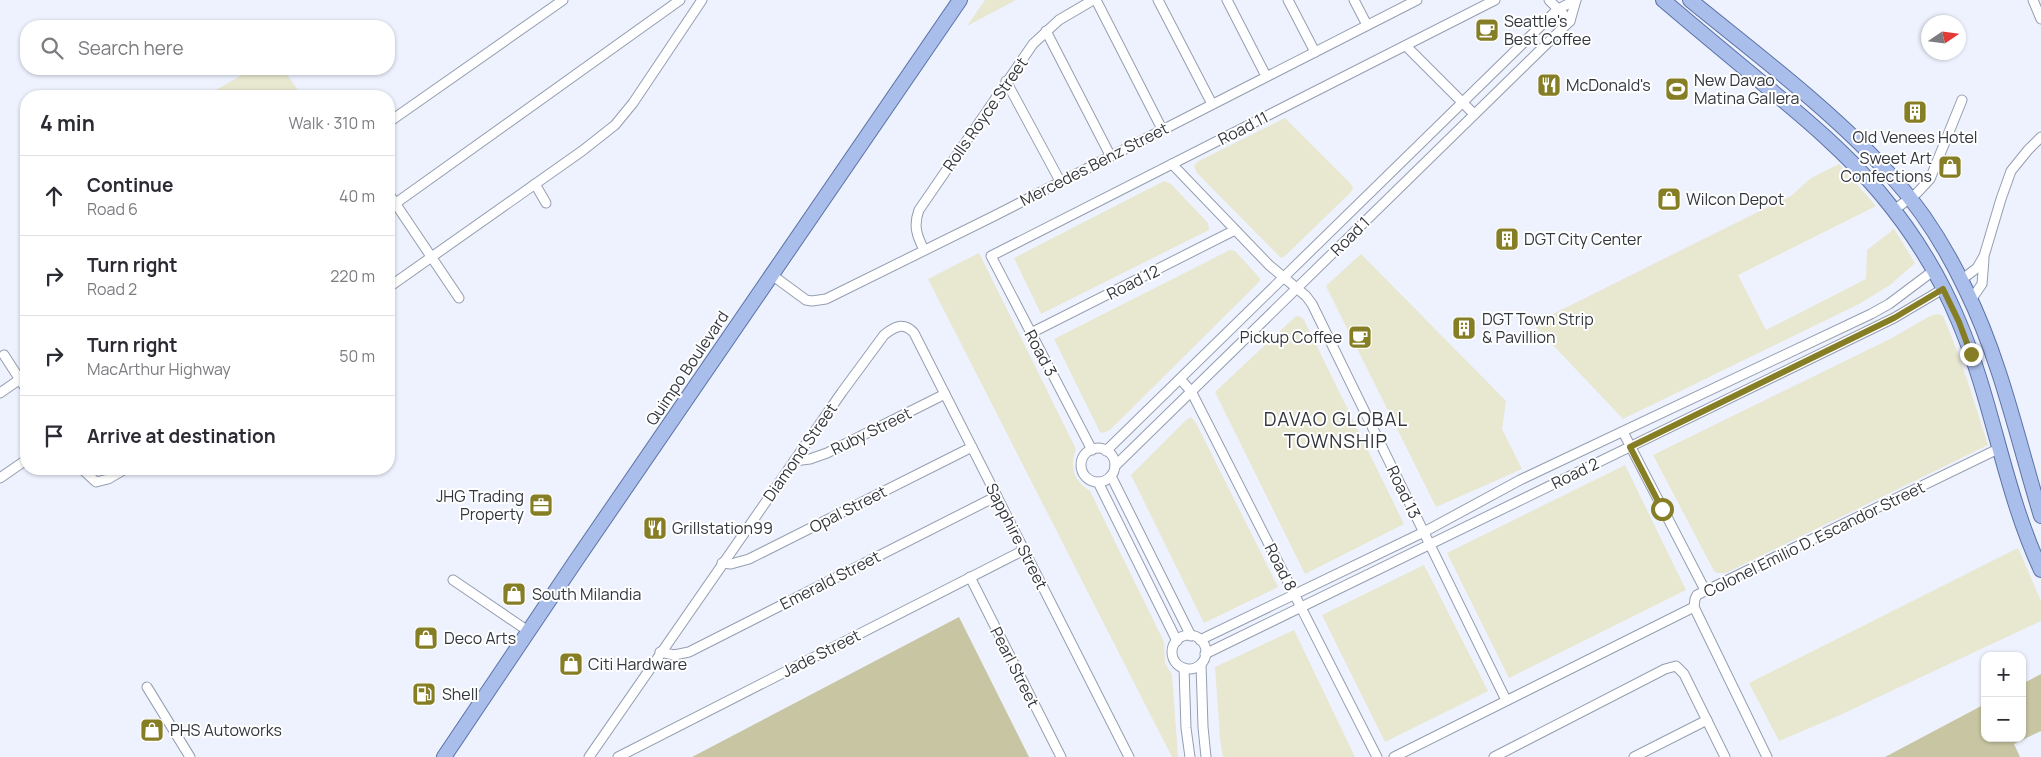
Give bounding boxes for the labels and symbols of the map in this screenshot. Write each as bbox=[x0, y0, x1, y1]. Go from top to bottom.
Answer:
place label: Seattle's Best Coffee bbox=[1504, 10, 1591, 50]
north arrow bbox=[1921, 15, 1966, 60]
cafe icon: Seattle's Best Coffee bbox=[1474, 17, 1500, 43]
street label: Rolls Royce Street bbox=[938, 53, 1032, 175]
place label: New Davao Matina Gallera bbox=[1694, 69, 1799, 109]
restaurant icon: McDonald's bbox=[1536, 72, 1562, 98]
place label: McDonald's bbox=[1566, 74, 1651, 96]
sports icon: New Davao Matina Gallera bbox=[1664, 76, 1690, 102]
building icon: Old Venees Hotel bbox=[1902, 99, 1928, 125]
street label: Road 11 bbox=[1214, 106, 1272, 150]
street label: Mercedes Benz Street bbox=[1016, 117, 1172, 211]
place label: Old Venees Hotel bbox=[1852, 126, 1978, 148]
place label: Sweet Art Confections bbox=[1841, 147, 1932, 187]
shop icon: Sweet Art Confections bbox=[1937, 154, 1963, 180]
shop icon: Wilcon Depot bbox=[1656, 186, 1682, 212]
place label: Wilcon Depot bbox=[1686, 188, 1784, 210]
street label: Road 1 bbox=[1325, 211, 1375, 261]
building icon: DGT City Center bbox=[1494, 226, 1520, 252]
place label: DGT City Center bbox=[1524, 228, 1642, 250]
street label: Road 12 bbox=[1103, 259, 1163, 305]
street label: Quimpo Boulevard bbox=[641, 306, 733, 430]
place label: DGT Town Strip & Pavillion bbox=[1482, 308, 1594, 348]
building icon: DGT Town Strip & Pavillion bbox=[1451, 315, 1477, 341]
cafe icon: Pickup Coffee bbox=[1347, 324, 1373, 350]
street label: Road 3 bbox=[1020, 326, 1062, 380]
place label: Pickup Coffee bbox=[1240, 326, 1342, 348]
route end bbox=[1960, 343, 1983, 366]
street label: Diamond Street bbox=[758, 398, 842, 506]
street label: Ruby Street bbox=[827, 402, 915, 460]
district label: DAVAO GLOBAL TOWNSHIP bbox=[1264, 406, 1408, 454]
street label: Road 2 bbox=[1548, 452, 1602, 494]
street label: Road 13 bbox=[1382, 462, 1426, 522]
street label: Colonel Emilio D. Escandor Street bbox=[1700, 476, 1928, 602]
street label: Sapphire Street bbox=[981, 479, 1053, 593]
street label: Opal Street bbox=[806, 480, 890, 538]
place label: JHG Trading Property bbox=[436, 485, 525, 525]
office icon: JHG Trading Property bbox=[528, 492, 554, 518]
route start bbox=[1651, 498, 1674, 521]
restaurant icon: Grillstation99 bbox=[642, 515, 668, 541]
place label: Grillstation99 bbox=[672, 517, 773, 539]
street label: Road 8 bbox=[1260, 540, 1302, 594]
street label: Emerald Street bbox=[776, 545, 884, 615]
shop icon: South Milandia bbox=[501, 581, 527, 607]
place label: South Milandia bbox=[532, 583, 641, 605]
street label: Pearl Street bbox=[985, 623, 1045, 711]
street label: Jade Street bbox=[778, 624, 864, 682]
shop icon: Deco Arts bbox=[413, 625, 439, 651]
place label: Deco Arts bbox=[444, 627, 516, 649]
shop icon: Citi Hardware bbox=[558, 651, 584, 677]
place label: Citi Hardware bbox=[588, 653, 687, 675]
fuel station icon: Shell bbox=[411, 681, 437, 707]
place label: Shell bbox=[442, 683, 478, 705]
shop icon: PHS Autoworks bbox=[139, 717, 165, 743]
place label: PHS Autoworks bbox=[170, 719, 282, 741]

